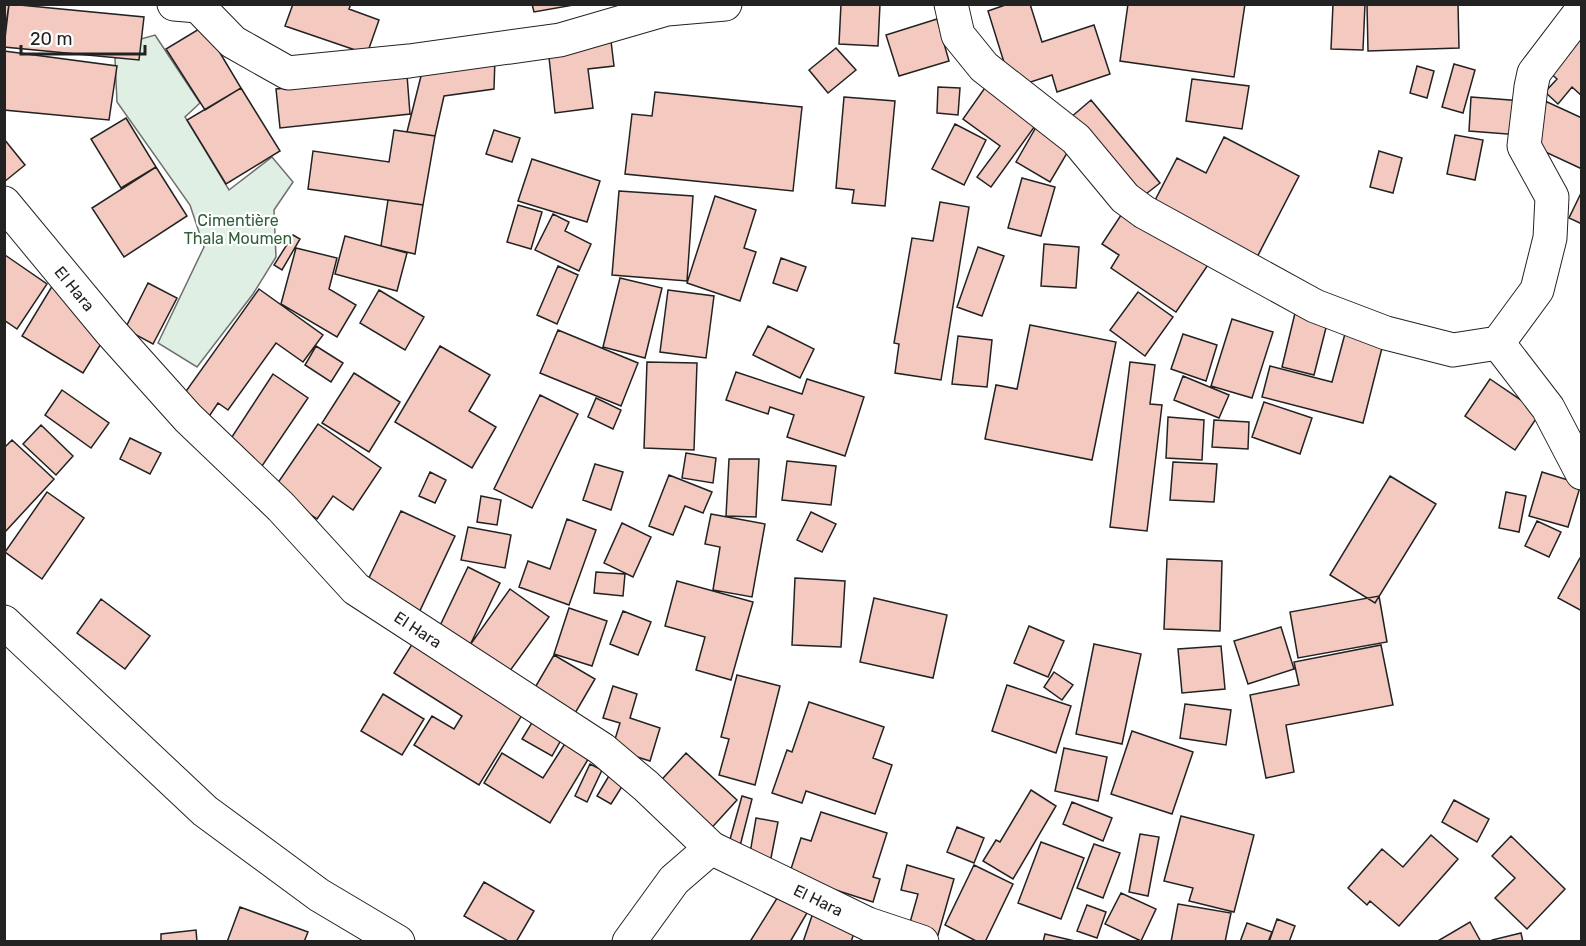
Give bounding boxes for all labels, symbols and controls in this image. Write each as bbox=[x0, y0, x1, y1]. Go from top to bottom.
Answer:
scale bar bbox=[21, 18, 146, 56]
text: 20 m bbox=[30, 28, 72, 50]
park label: Cimentière Thala Moumen bbox=[184, 211, 292, 248]
street label: El Hara bbox=[51, 262, 99, 315]
street label: El Hara bbox=[391, 607, 445, 652]
street label: El Hara bbox=[791, 880, 846, 920]

